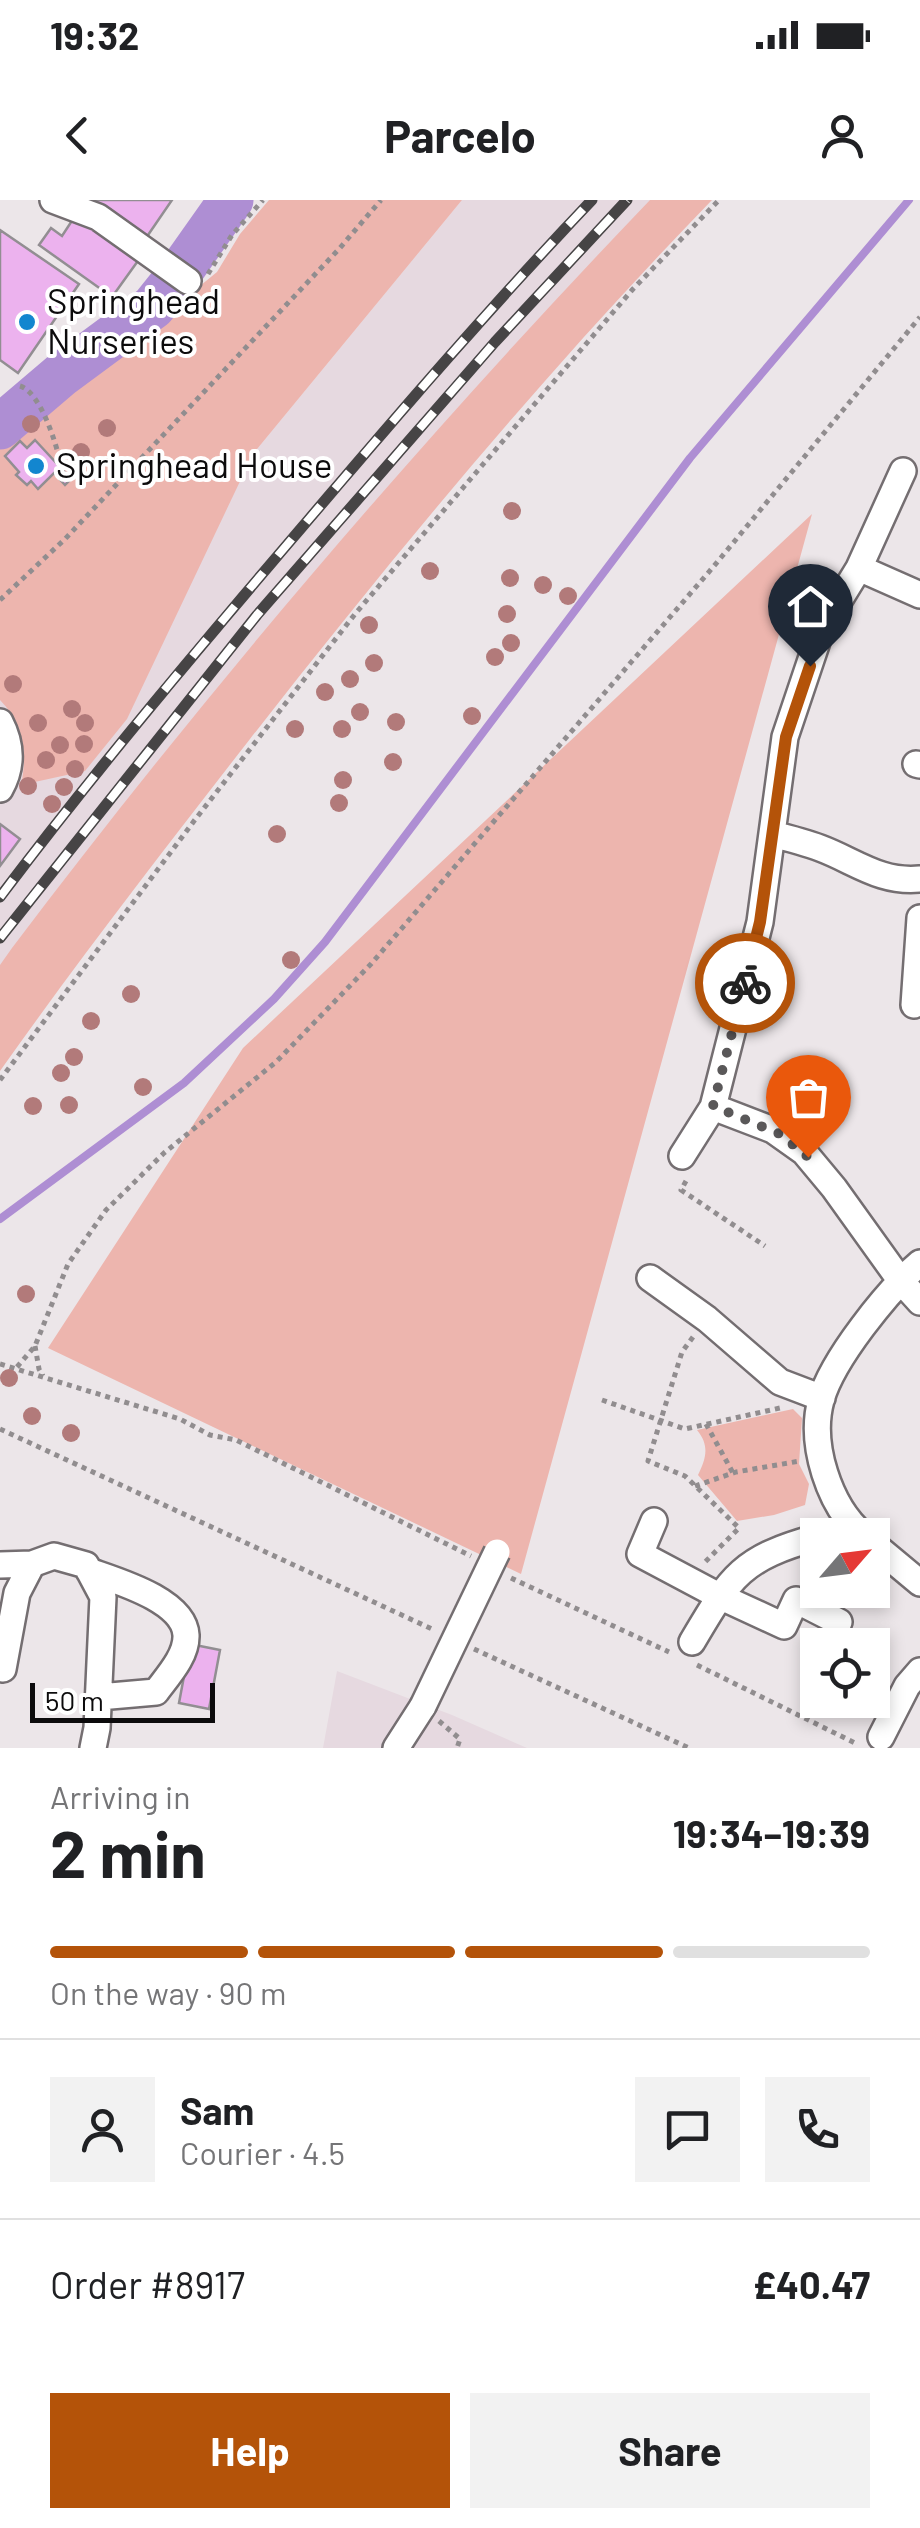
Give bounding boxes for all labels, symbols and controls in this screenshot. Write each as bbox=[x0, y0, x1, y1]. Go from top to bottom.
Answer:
text: 19:32 bbox=[50, 12, 139, 58]
icon: back bbox=[50, 108, 105, 163]
text: Parcelo bbox=[384, 108, 536, 162]
icon: person bbox=[815, 108, 870, 163]
place label: Springhead Nurseries bbox=[47, 279, 220, 361]
marker: Springhead Nurseries bbox=[16, 311, 38, 333]
place label: Springhead House bbox=[56, 443, 332, 485]
marker: Springhead House bbox=[25, 455, 47, 477]
pin bbox=[768, 564, 853, 667]
icon: home bbox=[783, 579, 838, 634]
courier bbox=[695, 933, 795, 1033]
icon: bike bbox=[718, 956, 773, 1011]
pin bbox=[766, 1055, 851, 1158]
icon: bag bbox=[781, 1070, 836, 1125]
north arrow bbox=[800, 1518, 890, 1608]
map controls bbox=[800, 1518, 890, 1718]
button: locate bbox=[800, 1628, 890, 1718]
scale bar bbox=[30, 1678, 215, 1722]
text: 50 m bbox=[45, 1683, 104, 1717]
text: Arriving in bbox=[50, 1777, 190, 1815]
text: 19:34–19:39 bbox=[673, 1810, 870, 1856]
text: 2 min bbox=[50, 1813, 206, 1891]
text: On the way · 90 m bbox=[50, 1973, 286, 2011]
button: person bbox=[50, 2077, 155, 2182]
button: chat bbox=[635, 2077, 740, 2182]
button: phone bbox=[765, 2077, 870, 2182]
text: Sam bbox=[180, 2087, 254, 2133]
text: Courier · 4.5 bbox=[180, 2133, 345, 2171]
text: Order #8917 bbox=[50, 2261, 245, 2307]
text: £40.47 bbox=[753, 2261, 870, 2307]
button: Help bbox=[50, 2393, 450, 2508]
button: Share bbox=[470, 2393, 870, 2508]

